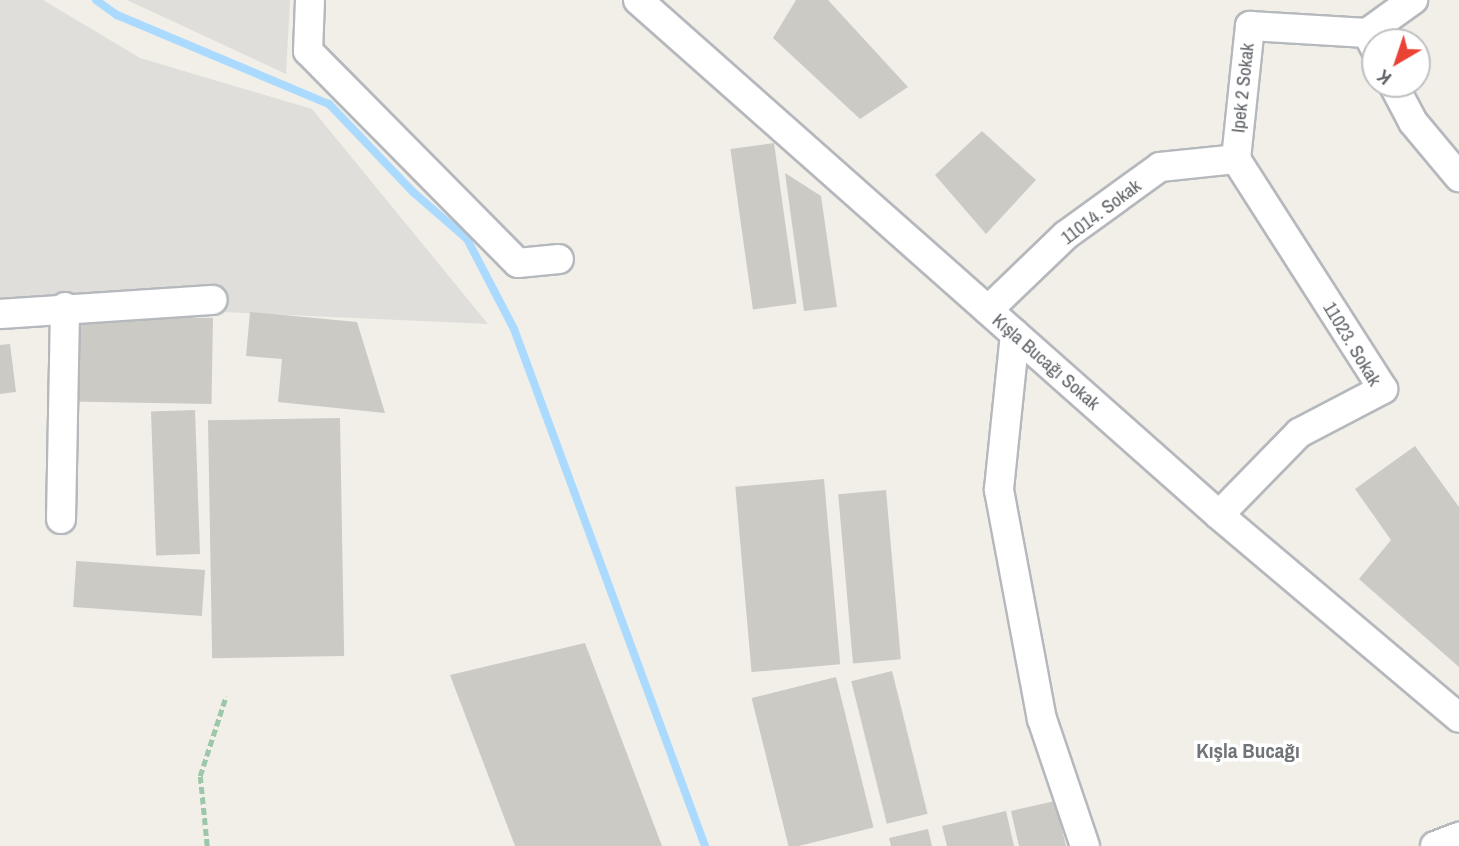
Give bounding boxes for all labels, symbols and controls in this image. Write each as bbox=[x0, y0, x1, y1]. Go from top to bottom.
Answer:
north arrow bbox=[1361, 28, 1431, 98]
street label: Ipek 2 Sokak bbox=[1227, 42, 1259, 134]
text: K bbox=[1371, 64, 1397, 91]
street label: 11014. Sokak bbox=[1057, 175, 1145, 249]
street label: 11023. Sokak bbox=[1318, 298, 1386, 390]
street label: Kışla Bucağı Sokak bbox=[988, 309, 1104, 415]
district label: Kışla Bucağı bbox=[1196, 738, 1300, 764]

